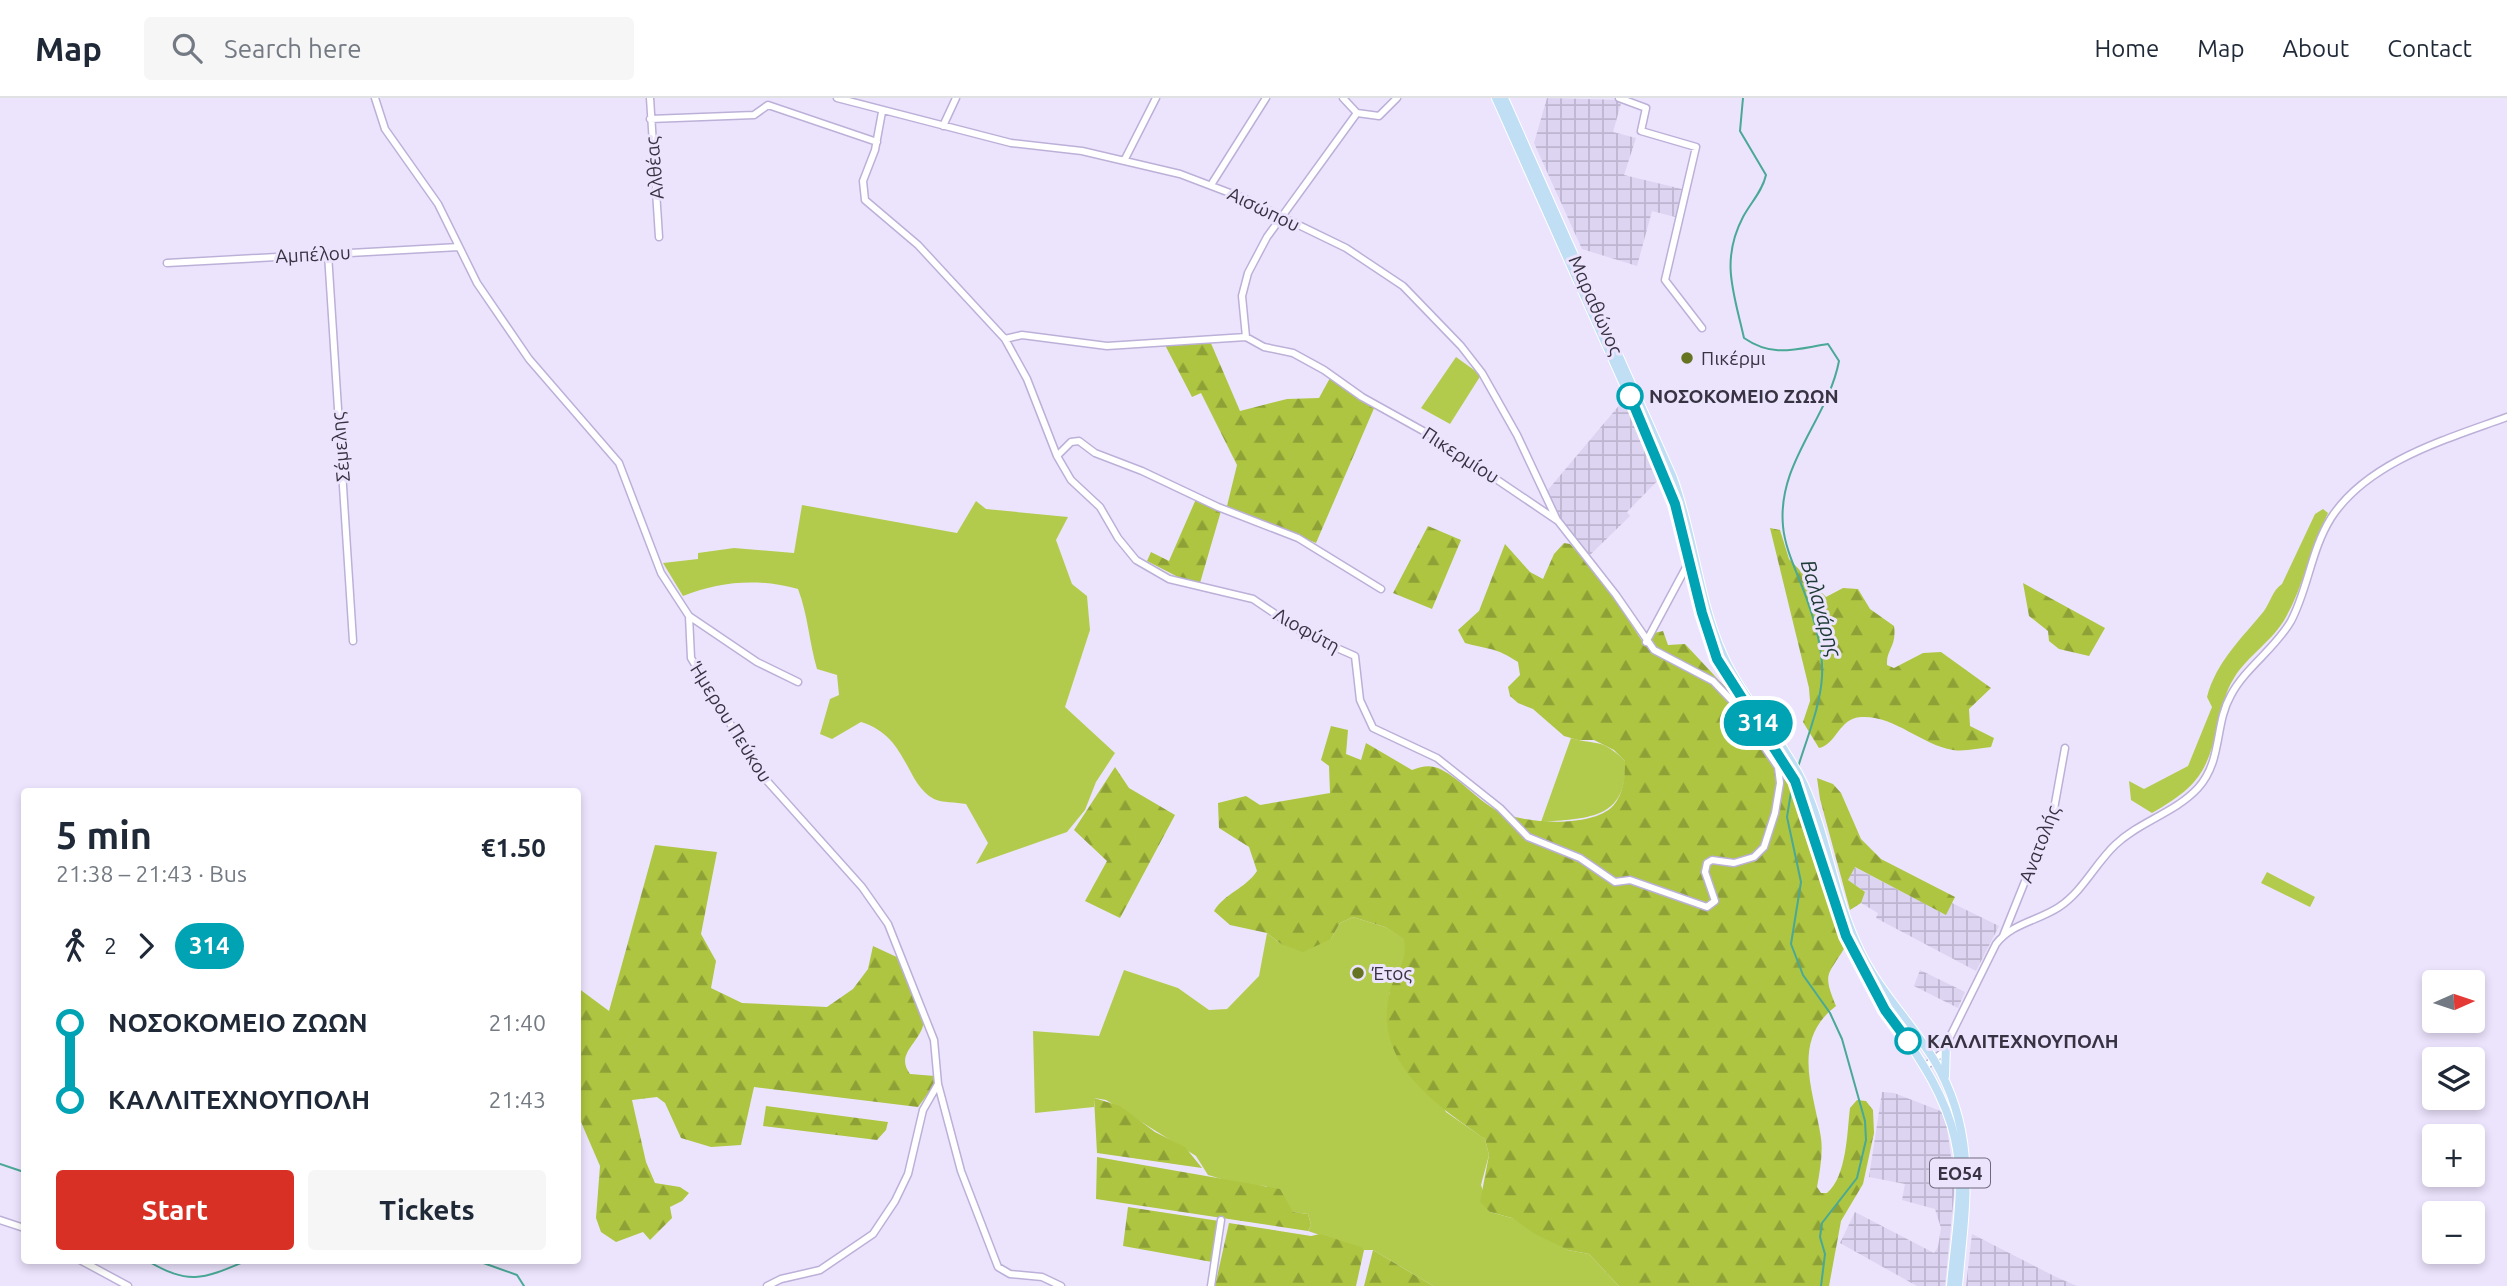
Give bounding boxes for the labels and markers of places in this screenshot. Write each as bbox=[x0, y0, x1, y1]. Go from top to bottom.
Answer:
place label: Πικέρμι bbox=[1701, 347, 1766, 369]
marker: Πικέρμι bbox=[1679, 350, 1695, 366]
marker: ΝΟΣΟΚΟΜΕΙΟ ΖΩΩΝ bbox=[1617, 383, 1643, 409]
place label: ΝΟΣΟΚΟΜΕΙΟ ΖΩΩΝ bbox=[1649, 385, 1839, 407]
place label: Έτος bbox=[1371, 962, 1412, 984]
marker: Έτος bbox=[1350, 965, 1366, 981]
marker: ΚΑΛΛΙΤΕΧΝΟΥΠΟΛΗ bbox=[1895, 1028, 1921, 1054]
place label: ΚΑΛΛΙΤΕΧΝΟΥΠΟΛΗ bbox=[1927, 1030, 2119, 1052]

